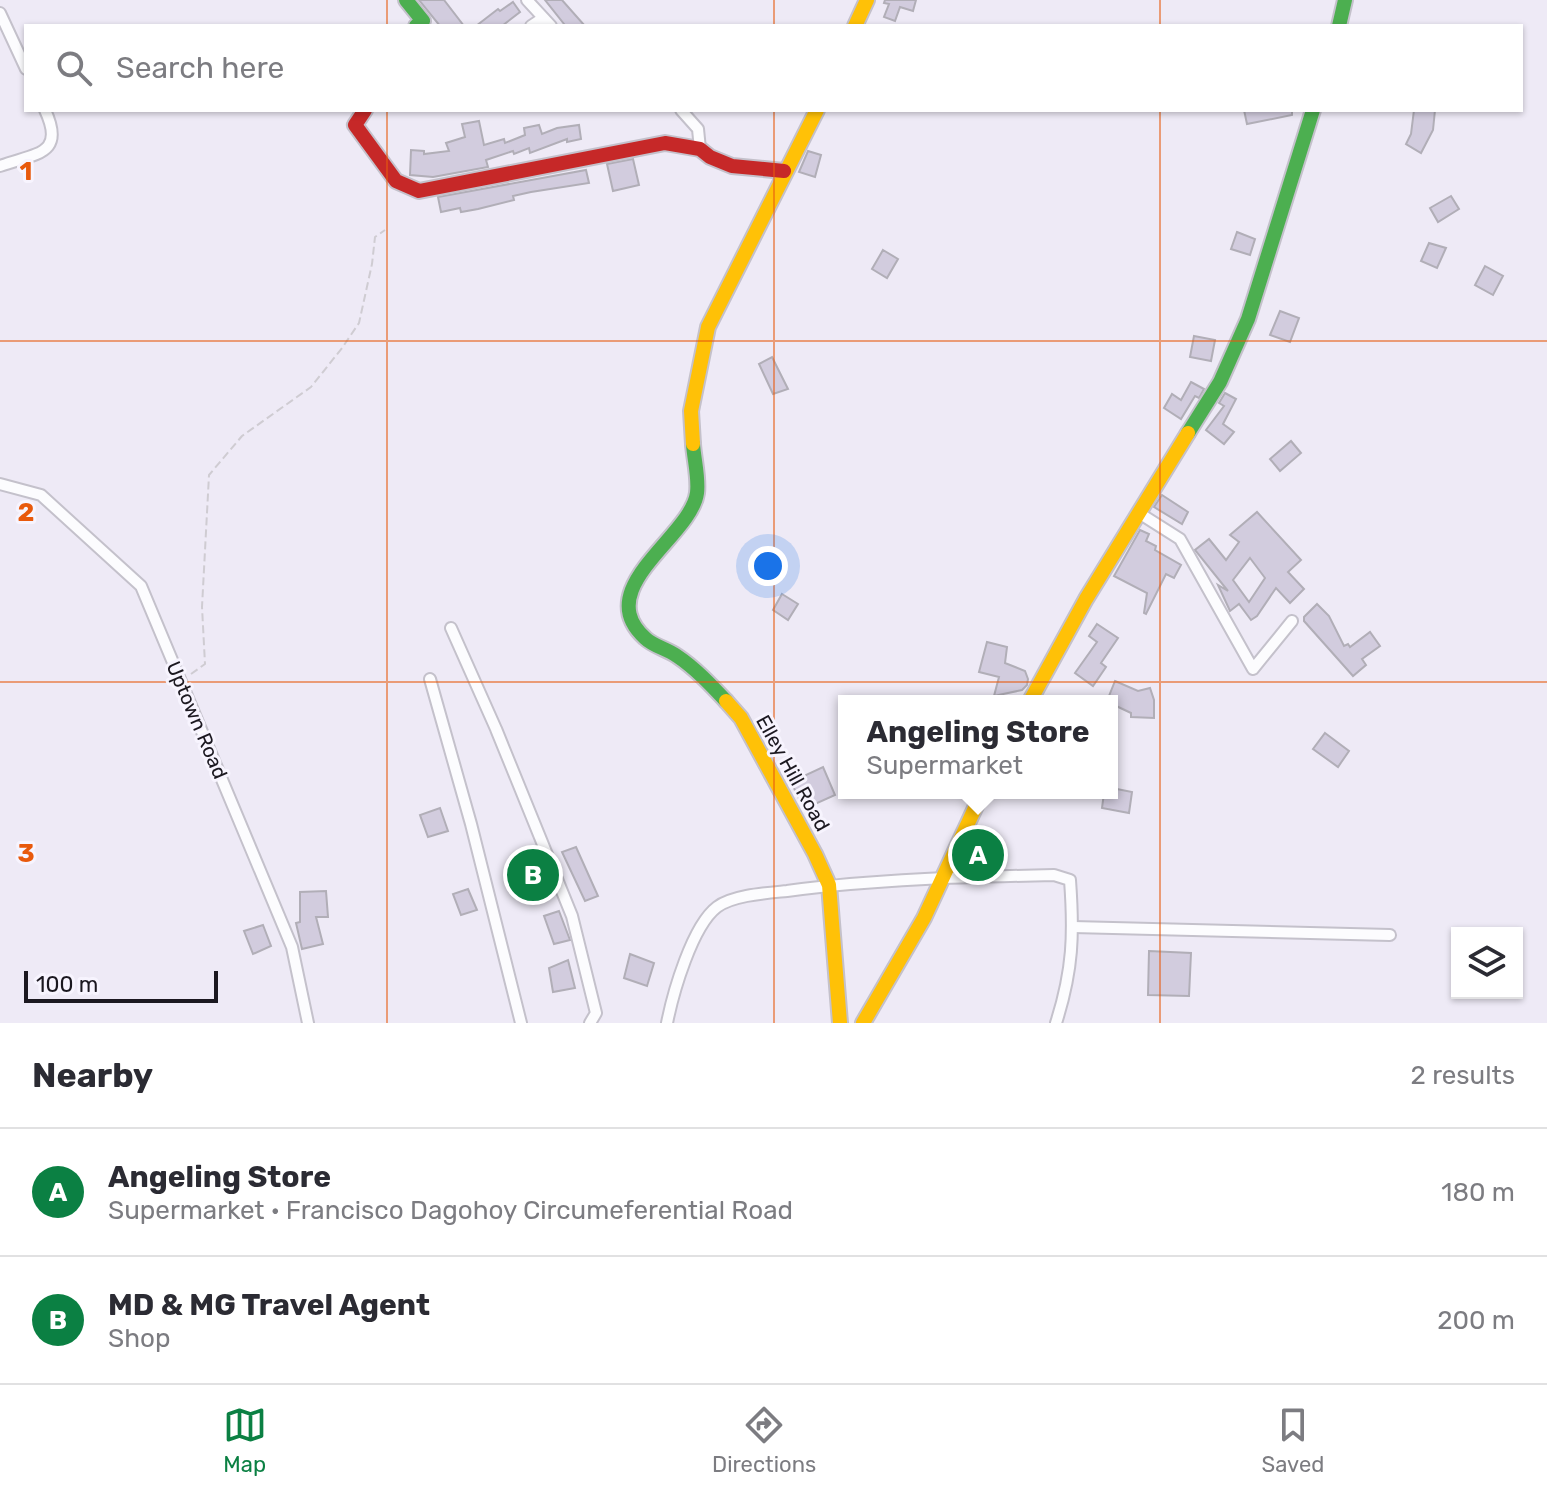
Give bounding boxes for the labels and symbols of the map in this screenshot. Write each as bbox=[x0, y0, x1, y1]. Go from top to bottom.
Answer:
text: 1 bbox=[20, 156, 32, 187]
text: 2 bbox=[18, 497, 34, 528]
your location bbox=[748, 546, 788, 586]
street label: Uptown Road bbox=[161, 658, 233, 782]
street label: Elley Hill Road bbox=[751, 711, 835, 835]
pin: A bbox=[952, 825, 1004, 885]
text: 3 bbox=[17, 838, 35, 869]
pin: B bbox=[507, 845, 559, 905]
scale bar bbox=[24, 967, 218, 1003]

